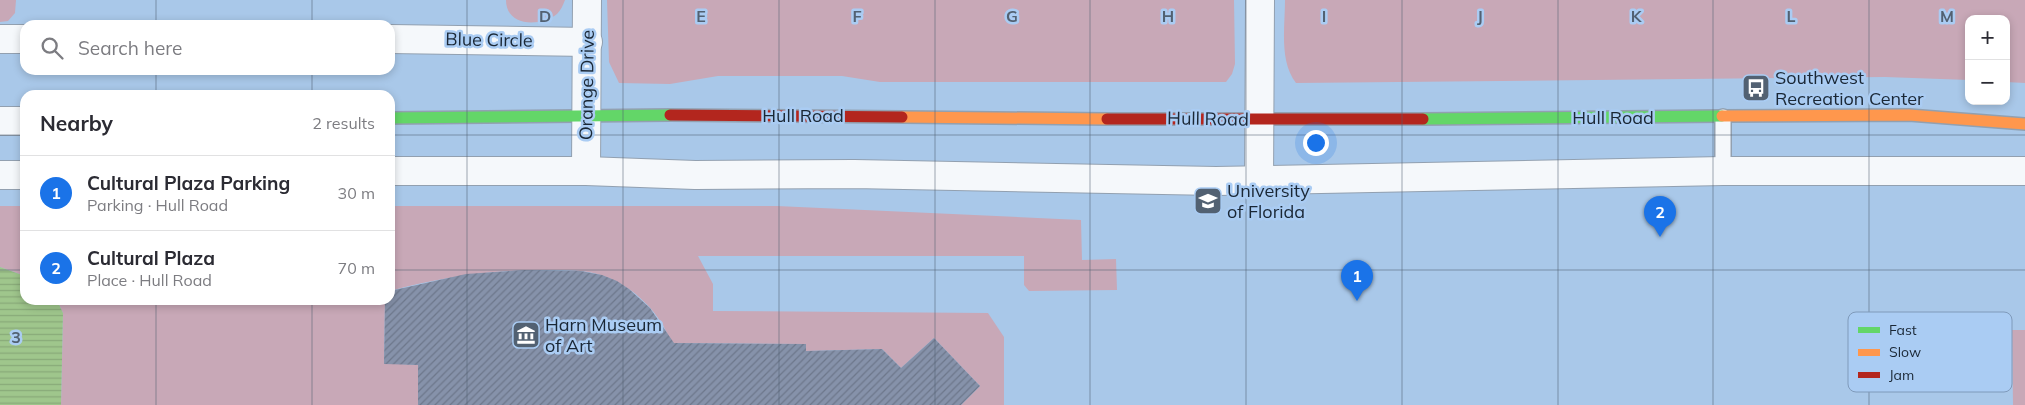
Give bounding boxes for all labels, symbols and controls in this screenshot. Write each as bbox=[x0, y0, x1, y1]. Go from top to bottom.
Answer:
text: D bbox=[539, 6, 551, 26]
text: E bbox=[696, 6, 706, 26]
text: F bbox=[852, 6, 862, 26]
text: G bbox=[1006, 6, 1018, 26]
text: H bbox=[1162, 6, 1174, 26]
text: I bbox=[1322, 6, 1326, 26]
text: J bbox=[1477, 6, 1483, 26]
text: K bbox=[1631, 6, 1643, 26]
text: L bbox=[1787, 6, 1796, 26]
text: M bbox=[1940, 6, 1954, 26]
map controls bbox=[1965, 15, 2010, 105]
button: + bbox=[1965, 15, 2010, 60]
search box bbox=[20, 20, 395, 75]
street label: Blue Circle bbox=[445, 27, 533, 52]
street label: Orange Drive bbox=[574, 30, 599, 140]
icon: search bbox=[38, 34, 66, 62]
text: Search here bbox=[78, 36, 182, 60]
button: − bbox=[1965, 60, 2010, 105]
place label: Southwest Recreation Center bbox=[1775, 66, 1924, 110]
bus stop icon: Southwest Recreation Center bbox=[1741, 73, 1771, 103]
street label: Hull Road bbox=[762, 104, 844, 127]
street label: Hull Road bbox=[1167, 106, 1249, 131]
street label: Hull Road bbox=[1572, 106, 1654, 129]
text: Nearby bbox=[40, 110, 113, 136]
text: 2 results bbox=[312, 113, 375, 133]
your location bbox=[1303, 130, 1329, 156]
text: Cultural Plaza Parking bbox=[87, 171, 290, 195]
place label: University of Florida bbox=[1227, 179, 1310, 223]
text: 1 bbox=[51, 183, 61, 203]
text: 30 m bbox=[338, 183, 375, 203]
school or university icon: University of Florida bbox=[1193, 186, 1223, 216]
text: Parking · Hull Road bbox=[87, 195, 228, 215]
pin: 2 bbox=[1644, 196, 1676, 237]
text: Cultural Plaza bbox=[87, 246, 215, 270]
text: 2 bbox=[51, 258, 61, 278]
text: 70 m bbox=[338, 258, 375, 278]
pin: 1 bbox=[1341, 260, 1373, 301]
text: Place · Hull Road bbox=[87, 270, 212, 290]
legend bbox=[1848, 312, 2012, 392]
place label: Harn Museum of Art bbox=[545, 313, 662, 357]
museum icon: Harn Museum of Art bbox=[511, 320, 541, 350]
text: Fast bbox=[1889, 321, 1917, 339]
text: 3 bbox=[11, 327, 21, 347]
text: Slow bbox=[1889, 343, 1921, 361]
text: Jam bbox=[1889, 366, 1914, 384]

